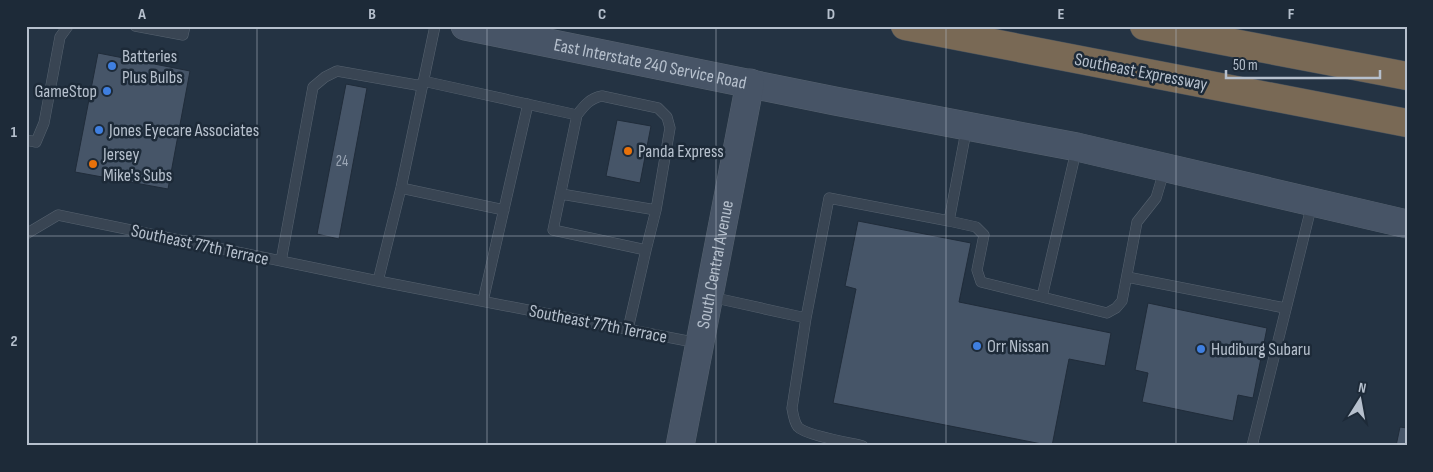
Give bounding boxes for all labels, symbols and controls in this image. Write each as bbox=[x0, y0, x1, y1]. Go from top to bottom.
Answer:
text: A bbox=[137, 5, 146, 24]
text: B bbox=[368, 5, 376, 24]
text: C bbox=[598, 5, 606, 24]
text: D bbox=[827, 5, 835, 24]
text: E bbox=[1058, 5, 1065, 24]
text: F bbox=[1288, 5, 1295, 24]
street label: East Interstate 240 Service Road bbox=[552, 34, 748, 93]
place label: Batteries Plus Bulbs bbox=[122, 46, 183, 88]
scale bar bbox=[1226, 48, 1379, 80]
street label: Southeast Expressway bbox=[1073, 49, 1209, 95]
text: 50 m bbox=[1233, 56, 1258, 75]
marker: Batteries Plus Bulbs bbox=[106, 60, 118, 72]
place label: GameStop bbox=[34, 81, 97, 102]
marker: GameStop bbox=[101, 85, 113, 97]
place label: Jones Eyecare Associates bbox=[108, 120, 259, 141]
text: 1 bbox=[11, 123, 18, 142]
marker: Jones Eyecare Associates bbox=[93, 124, 105, 136]
place label: Panda Express bbox=[638, 141, 724, 162]
place label: Jersey Mike's Subs bbox=[102, 144, 172, 186]
marker: Panda Express bbox=[622, 145, 634, 157]
house number: 24 bbox=[336, 152, 348, 171]
marker: Jersey Mike's Subs bbox=[87, 158, 99, 170]
street label: South Central Avenue bbox=[692, 198, 738, 330]
street label: Southeast 77th Terrace bbox=[129, 220, 271, 270]
street label: Southeast 77th Terrace bbox=[527, 300, 669, 348]
text: 2 bbox=[10, 332, 18, 351]
place label: Orr Nissan bbox=[987, 336, 1049, 357]
place label: Hudiburg Subaru bbox=[1211, 339, 1311, 360]
marker: Orr Nissan bbox=[971, 340, 983, 352]
marker: Hudiburg Subaru bbox=[1195, 343, 1207, 355]
north arrow bbox=[1336, 374, 1386, 424]
text: N bbox=[1357, 379, 1368, 397]

